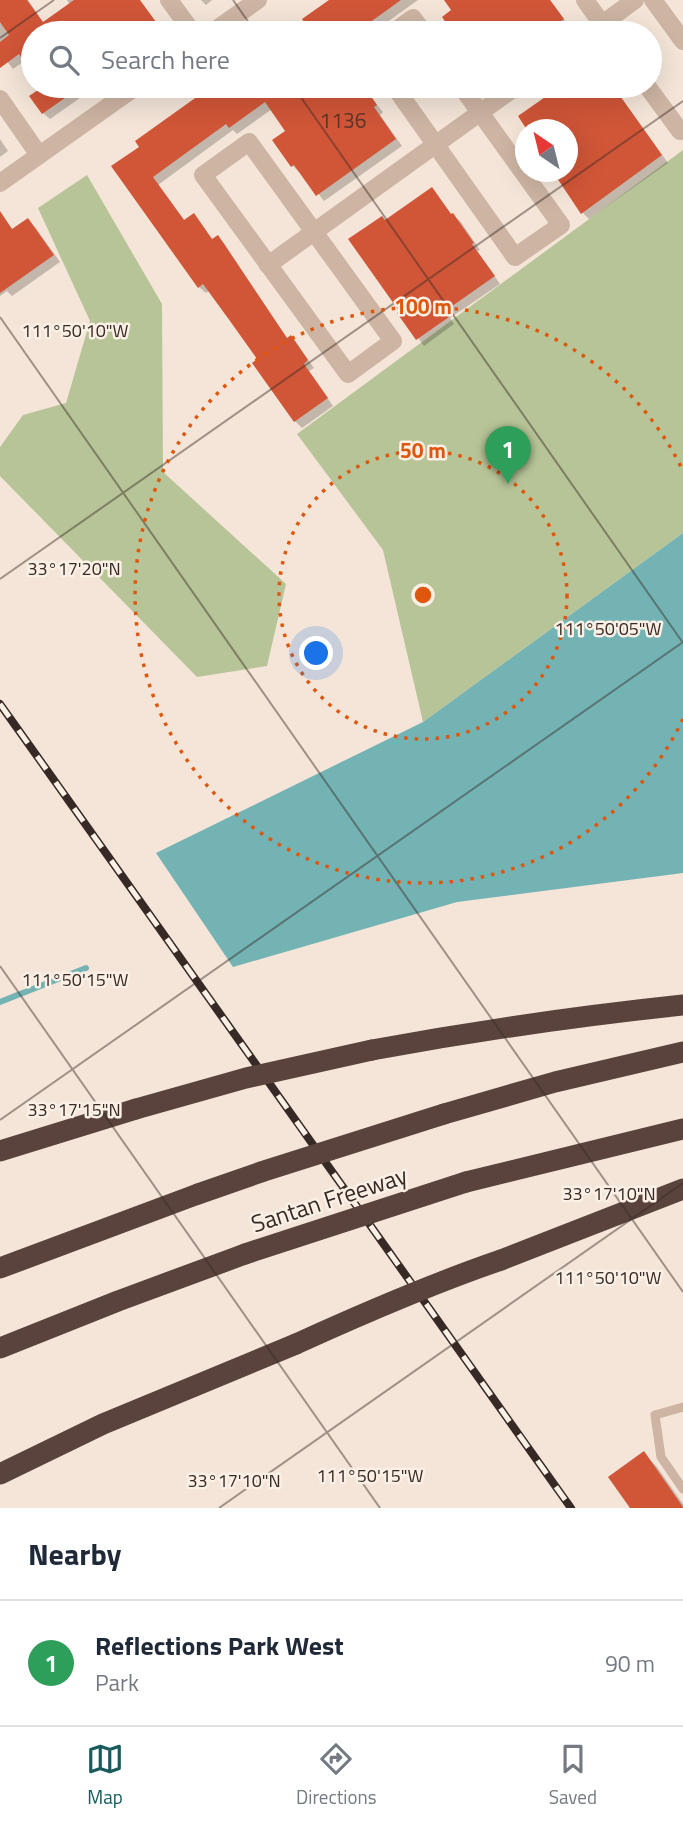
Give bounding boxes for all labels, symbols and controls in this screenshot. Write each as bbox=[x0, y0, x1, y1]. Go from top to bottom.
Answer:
search box bbox=[21, 21, 662, 98]
text: Search here bbox=[101, 40, 230, 79]
icon: search bbox=[45, 41, 83, 79]
house number: 1136 bbox=[319, 104, 367, 136]
north arrow bbox=[515, 119, 578, 182]
text: 100 m bbox=[394, 290, 452, 322]
text: 111°50'10"W bbox=[21, 317, 129, 344]
pin: 1 bbox=[485, 426, 531, 484]
text: 50 m bbox=[400, 434, 446, 466]
text: 33°17'20"N bbox=[27, 555, 121, 582]
centre of rings bbox=[411, 583, 435, 607]
text: 111°50'05"W bbox=[554, 615, 662, 642]
your location bbox=[299, 636, 333, 670]
text: 111°50'15"W bbox=[21, 966, 129, 993]
text: 33°17'15"N bbox=[27, 1096, 121, 1123]
street label: Santan Freeway bbox=[246, 1157, 412, 1241]
text: 33°17'10"N bbox=[562, 1180, 656, 1207]
text: 111°50'10"W bbox=[554, 1264, 662, 1291]
text: 111°50'15"W bbox=[316, 1462, 424, 1489]
text: 33°17'10"N bbox=[187, 1467, 281, 1494]
text: Nearby bbox=[28, 1531, 121, 1577]
text: Reflections Park West bbox=[95, 1626, 344, 1665]
text: 1 bbox=[45, 1646, 57, 1681]
text: 90 m bbox=[605, 1646, 655, 1681]
text: Park bbox=[95, 1665, 139, 1700]
tab: Map bbox=[86, 1740, 124, 1811]
tab: Directions bbox=[296, 1740, 377, 1811]
tab: Saved bbox=[549, 1740, 597, 1811]

